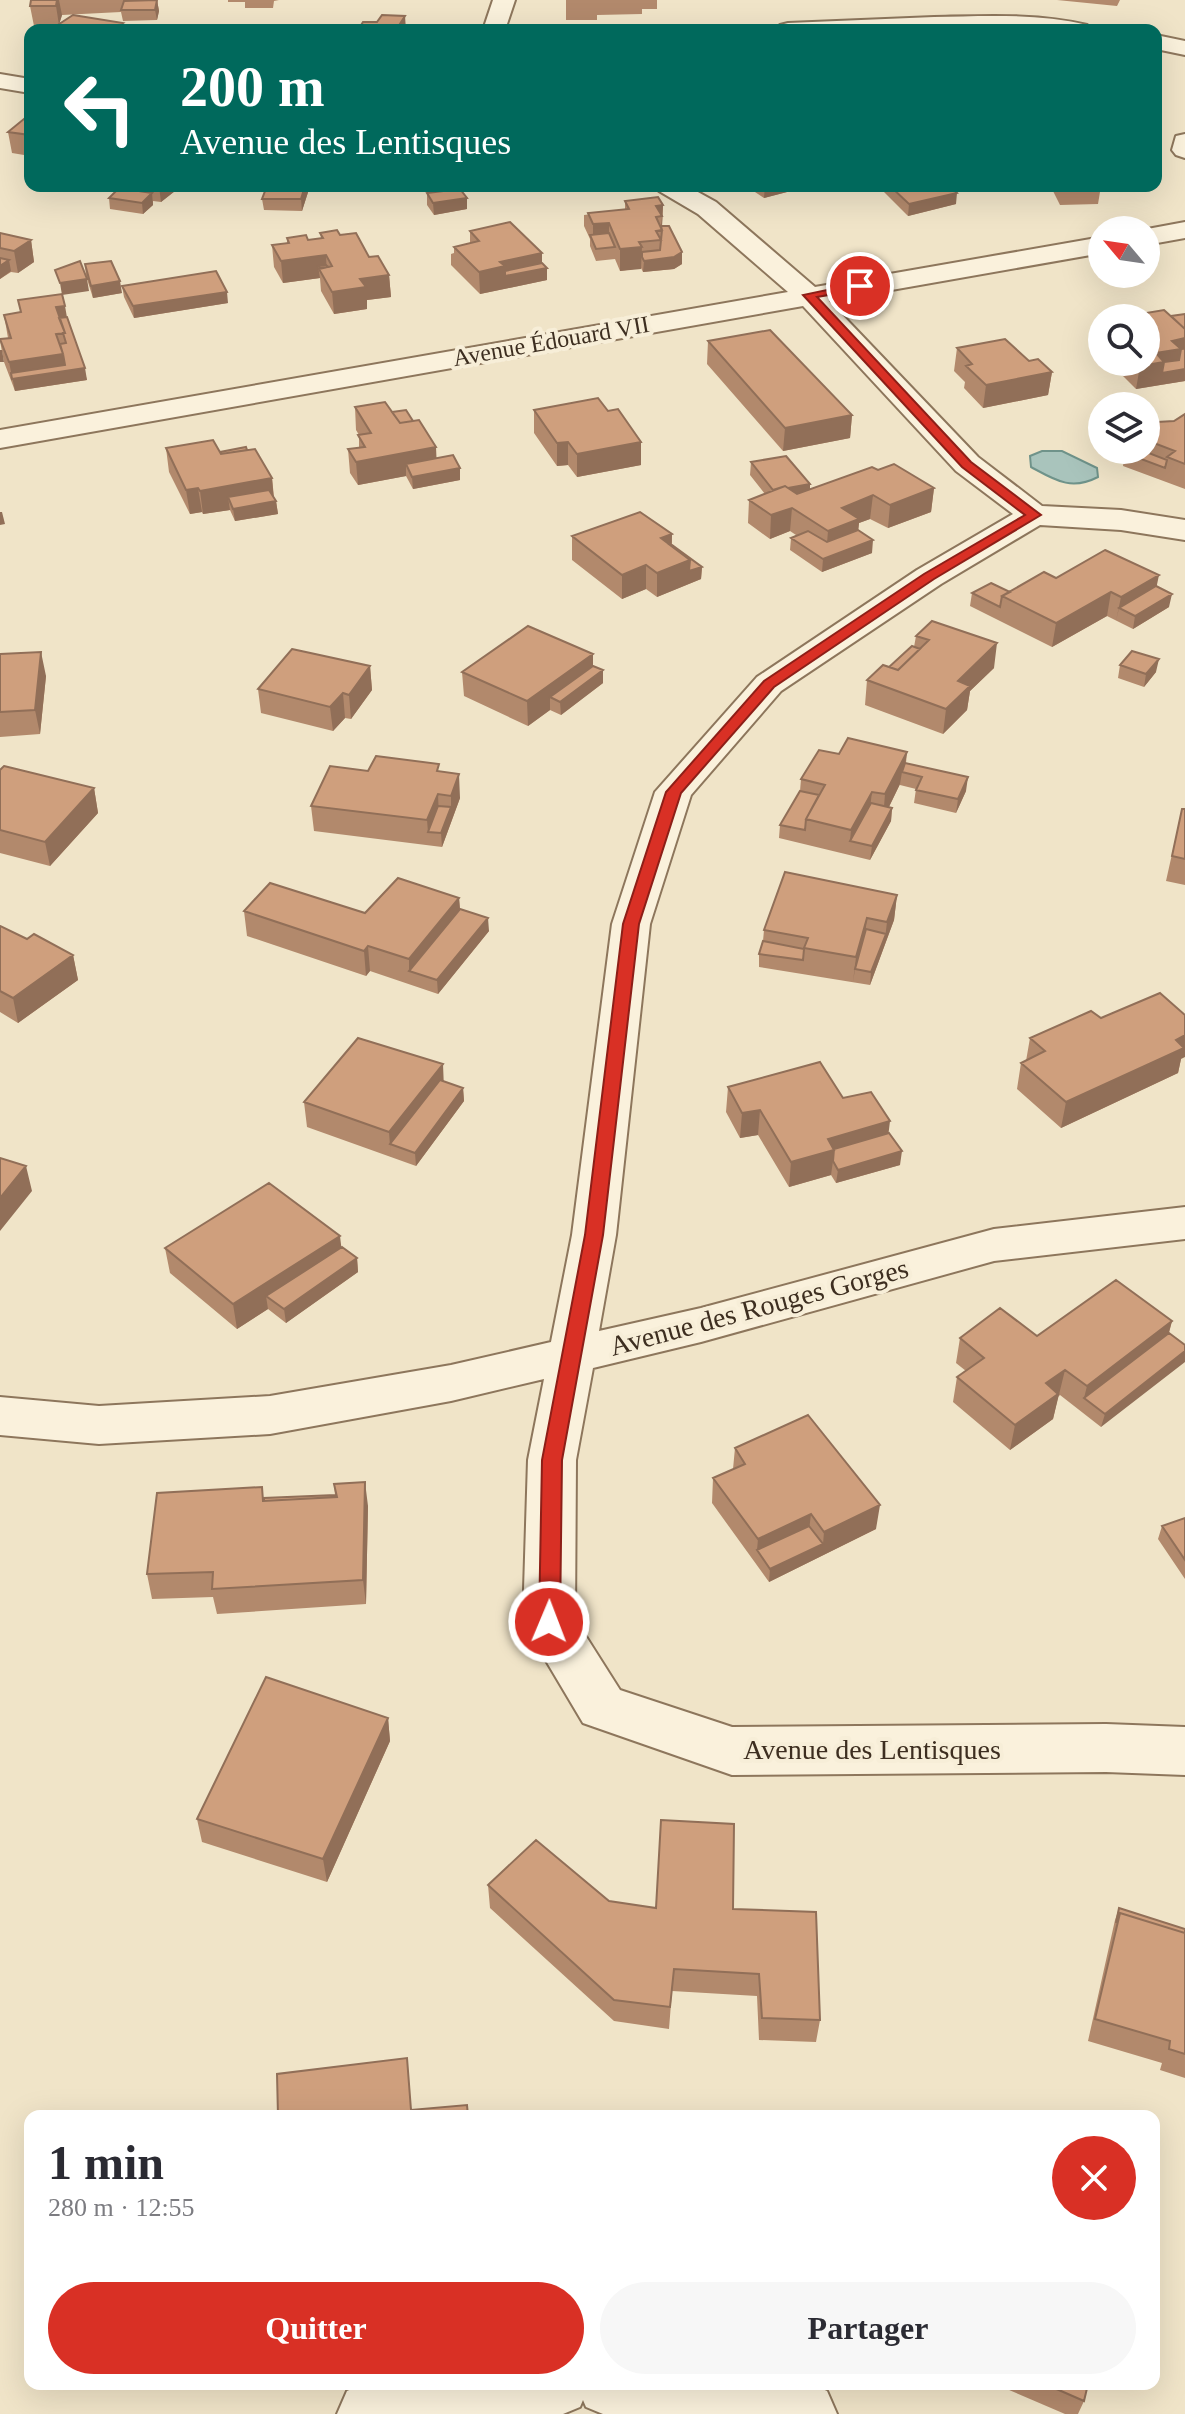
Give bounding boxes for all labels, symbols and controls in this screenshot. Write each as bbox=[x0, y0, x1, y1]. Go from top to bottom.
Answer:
icon: left bbox=[48, 56, 152, 160]
text: 200 m bbox=[180, 56, 325, 118]
text: Avenue des Lentisques bbox=[180, 122, 511, 162]
north arrow bbox=[1088, 216, 1160, 288]
map controls bbox=[1088, 216, 1160, 464]
pin bbox=[826, 252, 894, 320]
icon: arrive bbox=[838, 264, 882, 308]
button: search bbox=[1088, 304, 1160, 376]
street label: Avenue Édouard VII bbox=[451, 311, 651, 371]
button: layers bbox=[1088, 392, 1160, 464]
street label: Avenue des Rouges Gorges bbox=[606, 1252, 912, 1362]
position arrow bbox=[507, 1580, 591, 1664]
street label: Avenue des Lentisques bbox=[743, 1734, 1001, 1765]
text: 1 min bbox=[48, 2136, 164, 2189]
button: close bbox=[1052, 2136, 1136, 2220]
text: 280 m · 12:55 bbox=[48, 2193, 195, 2222]
button: Quitter bbox=[48, 2282, 584, 2374]
button: Partager bbox=[600, 2282, 1136, 2374]

